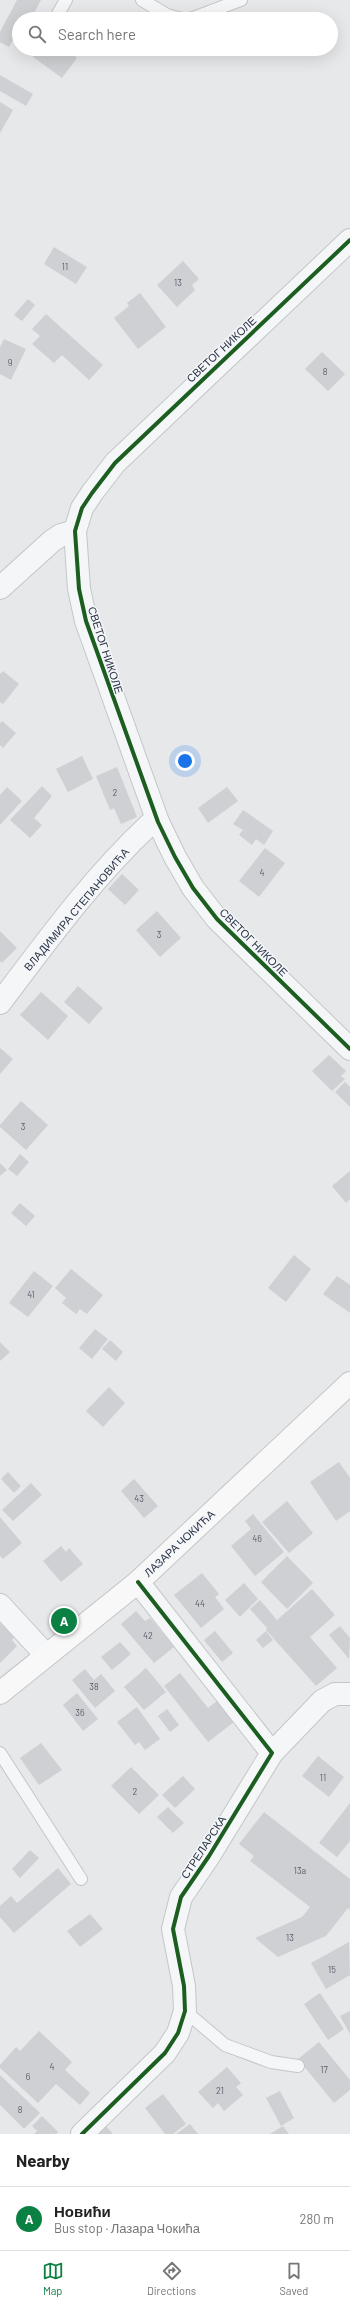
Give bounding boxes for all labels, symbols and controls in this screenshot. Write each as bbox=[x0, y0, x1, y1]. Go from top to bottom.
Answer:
search box bbox=[12, 12, 338, 56]
icon: search bbox=[26, 23, 48, 45]
text: Search here bbox=[58, 25, 136, 43]
house number: 11 bbox=[62, 261, 68, 272]
house number: 13 bbox=[174, 277, 182, 288]
street label: СВЕТОГ НИКОЛЕ bbox=[183, 313, 259, 385]
house number: 9 bbox=[8, 357, 13, 368]
house number: 8 bbox=[323, 366, 328, 377]
street label: СВЕТОГ НИКОЛЕ bbox=[86, 605, 126, 695]
your location bbox=[175, 751, 195, 771]
house number: 2 bbox=[113, 787, 118, 798]
street label: ВЛАДИМИРА СТЕПАНОВИЋА bbox=[21, 845, 132, 973]
house number: 4 bbox=[260, 867, 265, 878]
street label: СВЕТОГ НИКОЛЕ bbox=[217, 905, 291, 979]
house number: 3 bbox=[157, 929, 162, 940]
house number: 3 bbox=[21, 1121, 26, 1132]
house number: 41 bbox=[27, 1289, 35, 1300]
house number: 43 bbox=[134, 1493, 144, 1504]
street label: ЛАЗАРА ЧОКИЋА bbox=[141, 1507, 217, 1579]
house number: 46 bbox=[252, 1533, 262, 1544]
house number: 44 bbox=[195, 1598, 205, 1609]
pin: A bbox=[51, 1606, 77, 1636]
house number: 42 bbox=[143, 1630, 153, 1641]
house number: 38 bbox=[89, 1681, 99, 1692]
house number: 36 bbox=[75, 1707, 85, 1718]
house number: 11 bbox=[320, 1772, 326, 1783]
house number: 2 bbox=[133, 1786, 138, 1797]
street label: СТРЕЛАРСКА bbox=[178, 1813, 229, 1881]
house number: 13a bbox=[294, 1865, 306, 1876]
house number: 13 bbox=[286, 1932, 294, 1943]
house number: 15 bbox=[328, 1964, 336, 1975]
house number: 4 bbox=[50, 2061, 55, 2072]
house number: 17 bbox=[320, 2064, 328, 2075]
house number: 6 bbox=[26, 2071, 31, 2082]
house number: 21 bbox=[216, 2085, 224, 2096]
house number: 8 bbox=[18, 2104, 23, 2115]
text: Nearby bbox=[16, 2150, 70, 2170]
text: Новићи bbox=[54, 2202, 111, 2220]
text: A bbox=[25, 2211, 33, 2227]
text: 280 m bbox=[300, 2211, 334, 2227]
text: Bus stop · Лазара Чокића bbox=[54, 2220, 200, 2236]
tab: Map bbox=[42, 2260, 64, 2297]
tab: Directions bbox=[147, 2260, 196, 2297]
tab: Saved bbox=[279, 2260, 308, 2297]

